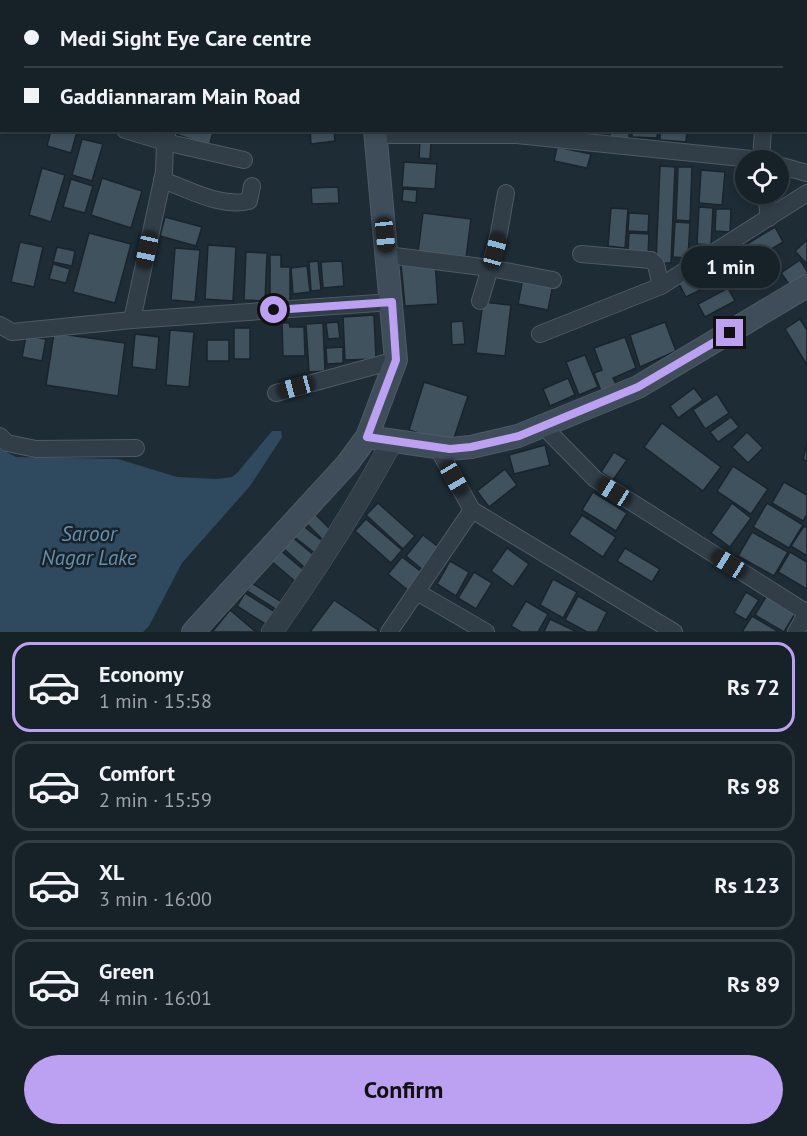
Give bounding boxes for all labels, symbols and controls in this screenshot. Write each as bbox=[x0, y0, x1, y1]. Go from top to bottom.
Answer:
text: Medi Sight Eye Care centre bbox=[60, 24, 311, 52]
text: Gaddiannaram Main Road bbox=[60, 82, 300, 110]
map controls bbox=[735, 150, 789, 204]
button: locate bbox=[735, 150, 789, 204]
car bbox=[374, 216, 396, 254]
car bbox=[134, 231, 160, 269]
car bbox=[482, 231, 508, 271]
callout: 1 min bbox=[680, 246, 780, 288]
text: 1 min bbox=[706, 254, 755, 280]
route start bbox=[260, 296, 287, 323]
route end bbox=[716, 319, 743, 346]
car bbox=[276, 374, 316, 400]
car bbox=[437, 458, 471, 498]
car bbox=[594, 475, 634, 509]
water label: Saroor Nagar Lake bbox=[41, 520, 137, 571]
car bbox=[709, 547, 749, 581]
icon: car bbox=[27, 660, 81, 714]
text: Economy bbox=[99, 660, 183, 688]
text: Rs 72 bbox=[727, 673, 780, 701]
text: 1 min · 15:58 bbox=[99, 688, 212, 714]
icon: car bbox=[27, 759, 81, 813]
text: Comfort bbox=[99, 759, 175, 787]
text: Rs 98 bbox=[727, 772, 780, 800]
text: 2 min · 15:59 bbox=[99, 787, 212, 813]
icon: car bbox=[27, 858, 81, 912]
text: XL bbox=[99, 858, 124, 886]
text: Rs 123 bbox=[714, 871, 780, 899]
text: 3 min · 16:00 bbox=[99, 886, 212, 912]
icon: car bbox=[27, 957, 81, 1011]
text: Green bbox=[99, 957, 154, 985]
text: Rs 89 bbox=[727, 970, 780, 998]
text: 4 min · 16:01 bbox=[99, 985, 212, 1011]
button: Confirm bbox=[24, 1055, 783, 1124]

